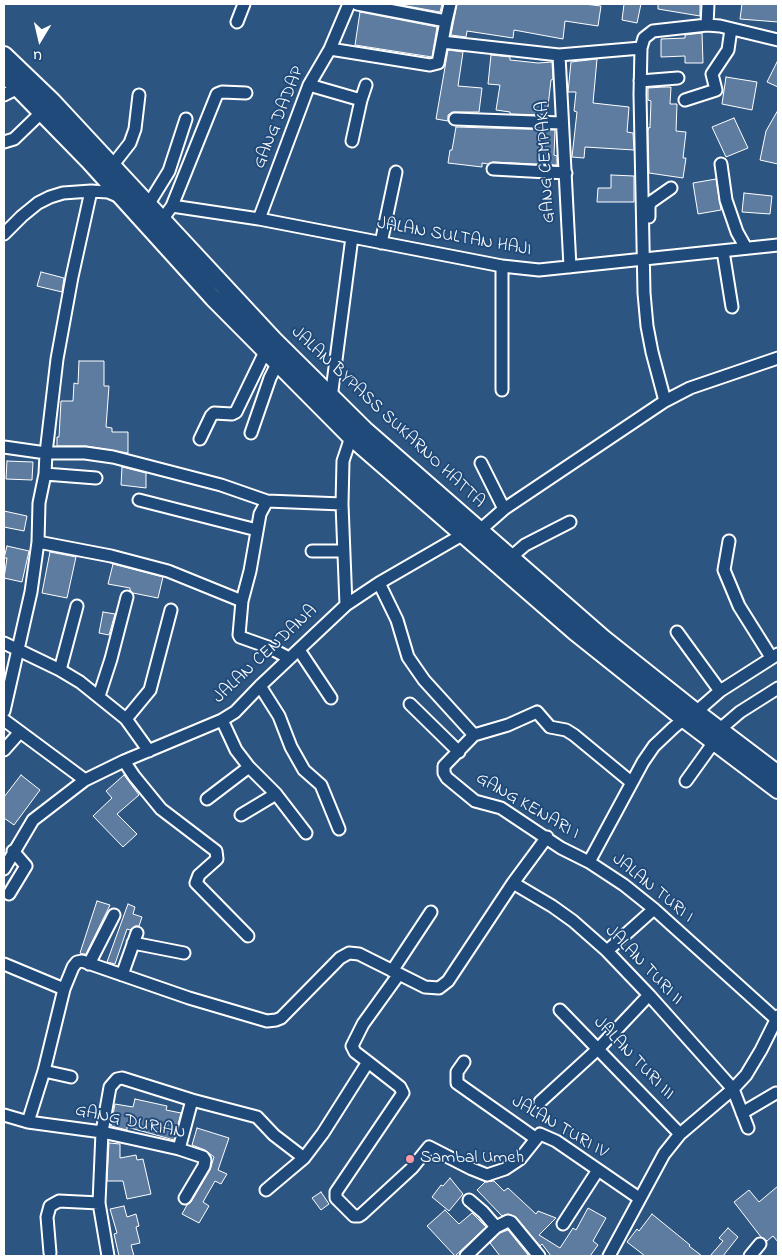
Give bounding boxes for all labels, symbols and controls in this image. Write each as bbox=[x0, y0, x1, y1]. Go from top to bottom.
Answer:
north arrow bbox=[15, 15, 65, 65]
text: U bbox=[32, 44, 44, 66]
street label: GANG DADAP bbox=[250, 64, 310, 172]
street label: GANG CEMPAKA bbox=[533, 100, 561, 224]
street label: JALAN SULTAN HAJI bbox=[375, 214, 533, 262]
street label: JALAN BYPASS SUKARNO HATTA bbox=[286, 322, 488, 514]
street label: JALAN CENDANA bbox=[209, 601, 323, 709]
street label: GANG KENARI I bbox=[471, 769, 583, 845]
street label: JALAN TURI I bbox=[607, 849, 697, 929]
street label: JALAN TURI II bbox=[599, 921, 687, 1011]
street label: JALAN TURI III bbox=[588, 1013, 678, 1105]
street label: JALAN TURI IV bbox=[507, 1092, 611, 1164]
street label: GANG DURIAN bbox=[73, 1101, 187, 1145]
place label: Sambal Umeh bbox=[420, 1148, 524, 1170]
marker: Sambal Umeh bbox=[404, 1153, 416, 1165]

